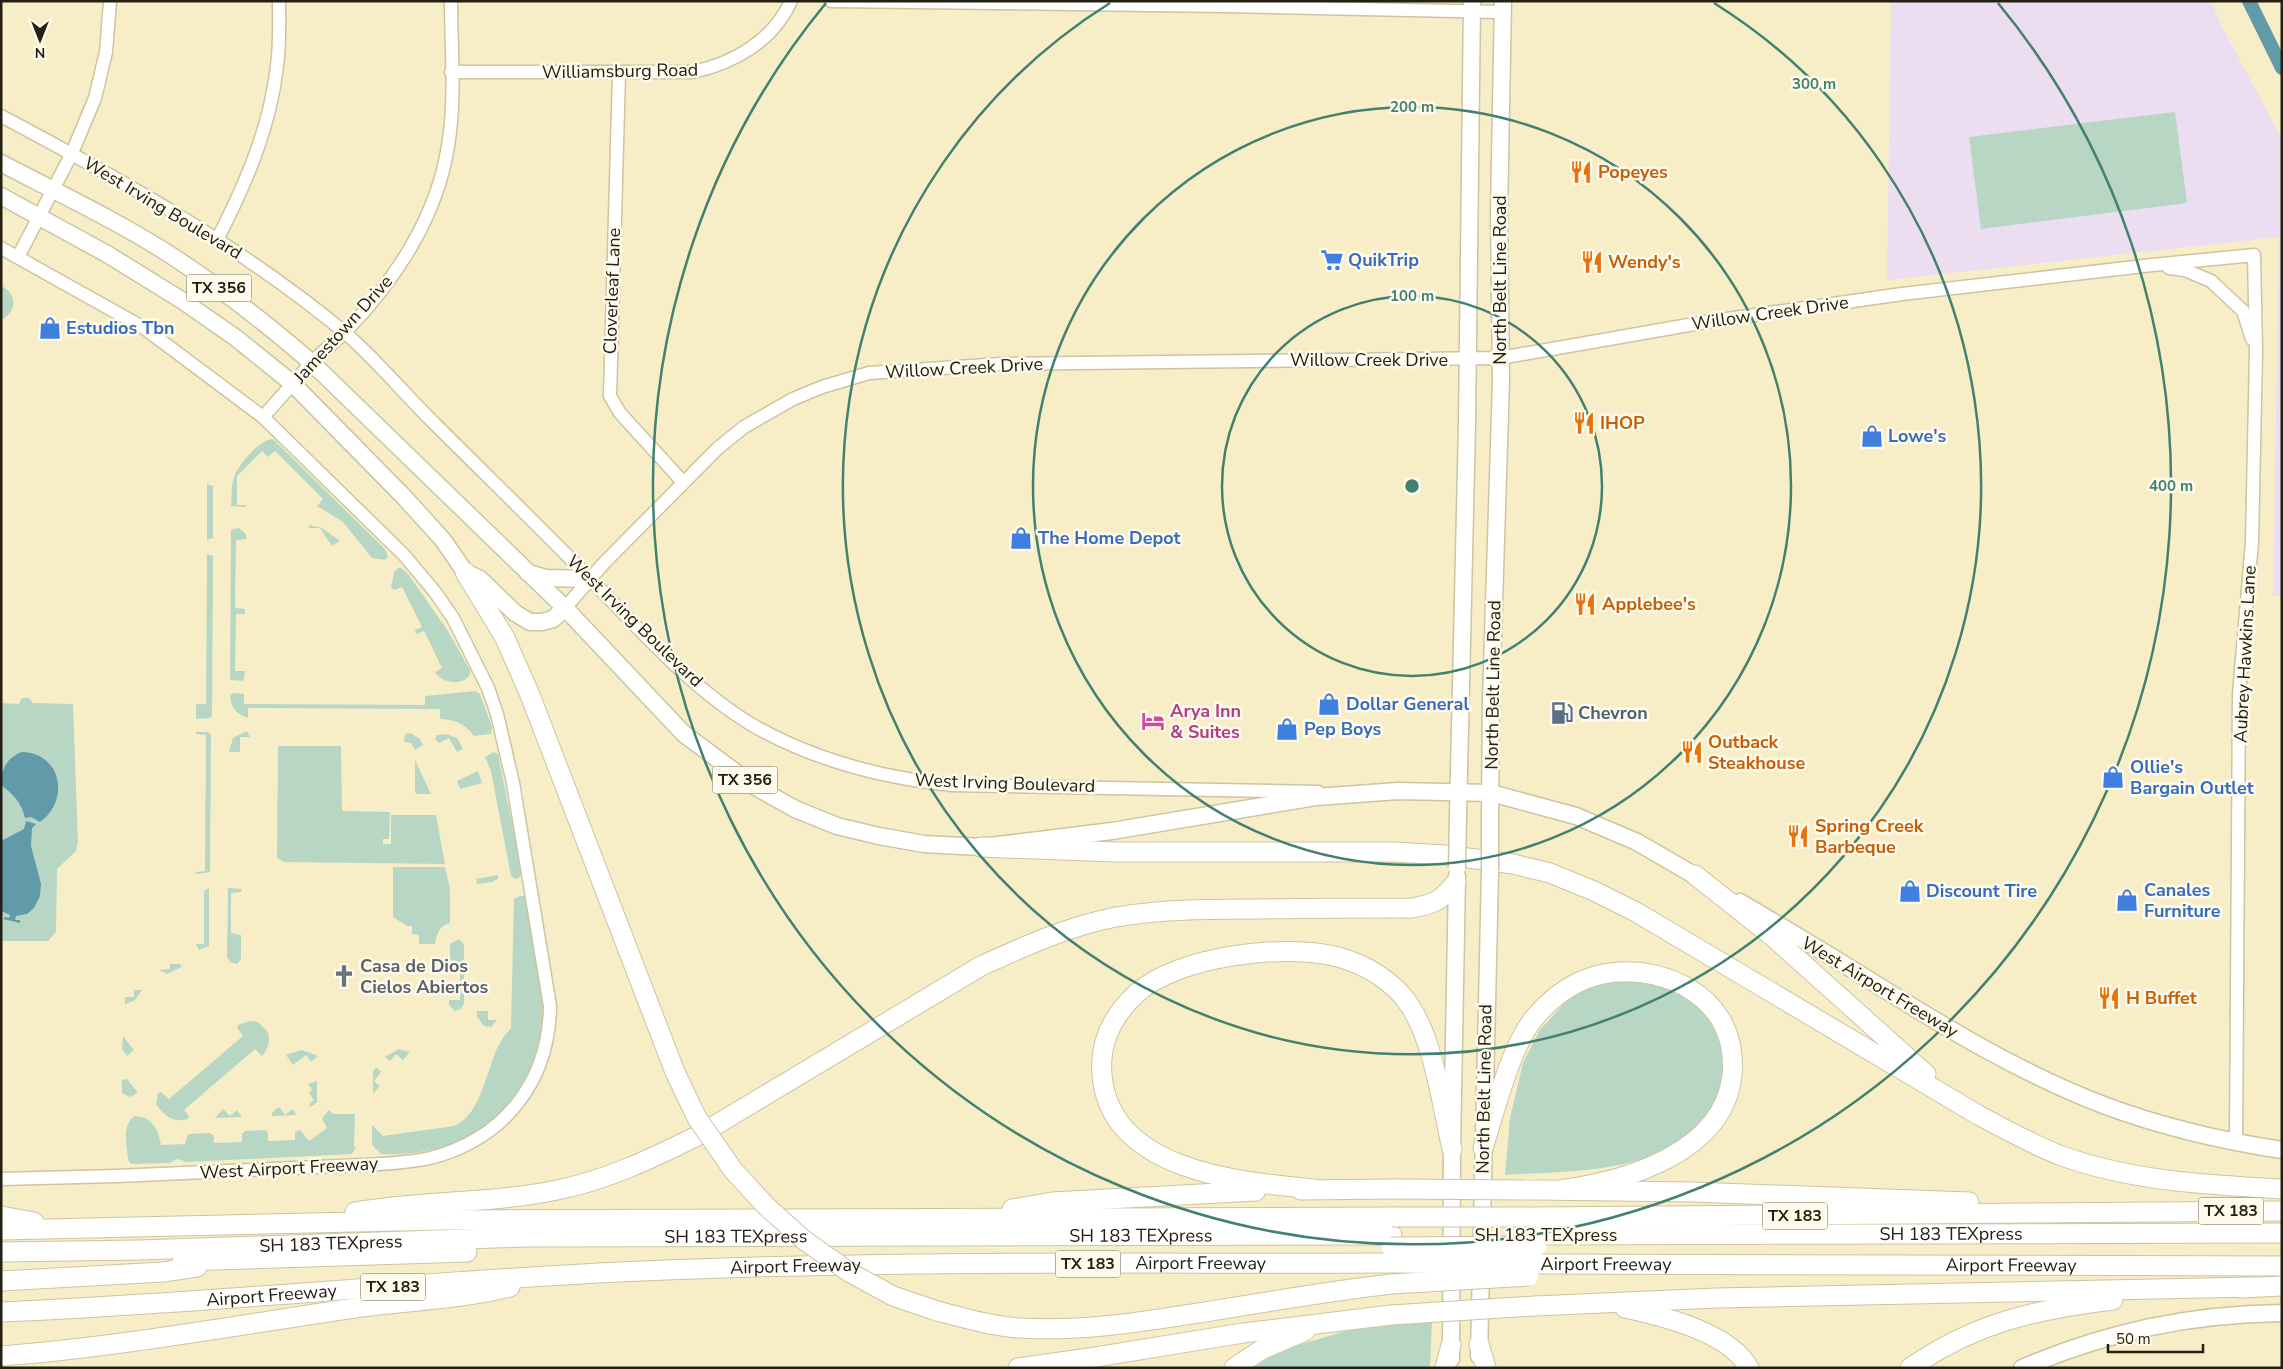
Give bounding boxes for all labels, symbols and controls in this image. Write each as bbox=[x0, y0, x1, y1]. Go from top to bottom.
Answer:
north arrow bbox=[15, 15, 65, 65]
text: N bbox=[35, 43, 45, 62]
street label: Williamsburg Road bbox=[542, 58, 698, 84]
text: 300 m bbox=[1792, 74, 1836, 94]
text: 200 m bbox=[1390, 97, 1434, 117]
street label: West Irving Boulevard bbox=[79, 151, 247, 265]
restaurant icon: Popeyes bbox=[1568, 159, 1594, 185]
place label: Popeyes bbox=[1598, 160, 1668, 184]
street label: North Belt Line Road bbox=[1488, 195, 1512, 365]
street label: Cloverleaf Lane bbox=[598, 227, 626, 355]
supermarket icon: QuikTrip bbox=[1319, 247, 1345, 273]
place label: QuikTrip bbox=[1348, 248, 1419, 272]
restaurant icon: Wendy's bbox=[1579, 249, 1605, 275]
place label: Wendy's bbox=[1608, 250, 1681, 274]
street label: Jamestown Drive bbox=[287, 270, 398, 389]
road number: TX 356 bbox=[186, 274, 252, 302]
text: 100 m bbox=[1390, 286, 1434, 306]
street label: Willow Creek Drive bbox=[1690, 290, 1850, 336]
shop icon: Estudios Tbn bbox=[37, 315, 63, 341]
place label: Estudios Tbn bbox=[66, 316, 175, 340]
street label: Willow Creek Drive bbox=[1290, 348, 1448, 372]
street label: Willow Creek Drive bbox=[884, 352, 1044, 384]
restaurant icon: IHOP bbox=[1571, 410, 1597, 436]
place label: IHOP bbox=[1600, 411, 1645, 435]
shop icon: Lowe's bbox=[1859, 423, 1885, 449]
place label: Lowe's bbox=[1888, 424, 1946, 448]
text: 400 m bbox=[2149, 476, 2193, 496]
centre of rings bbox=[1403, 477, 1421, 495]
shop icon: The Home Depot bbox=[1008, 525, 1034, 551]
place label: The Home Depot bbox=[1038, 526, 1181, 550]
street label: West Irving Boulevard bbox=[562, 550, 708, 692]
street label: Aubrey Hawkins Lane bbox=[2228, 565, 2262, 743]
restaurant icon: Applebee's bbox=[1572, 591, 1598, 617]
place label: Applebee's bbox=[1602, 592, 1696, 616]
street label: North Belt Line Road bbox=[1480, 600, 1506, 770]
shop icon: Dollar General bbox=[1316, 691, 1342, 717]
place label: Dollar General bbox=[1346, 692, 1469, 716]
place label: Arya Inn & Suites bbox=[1170, 699, 1241, 744]
fuel station icon: Chevron bbox=[1549, 700, 1575, 726]
place label: Chevron bbox=[1578, 701, 1648, 725]
hotel icon: Arya Inn & Suites bbox=[1140, 708, 1166, 734]
shop icon: Pep Boys bbox=[1274, 716, 1300, 742]
place label: Pep Boys bbox=[1304, 717, 1382, 741]
place label: Outback Steakhouse bbox=[1708, 730, 1805, 775]
restaurant icon: Outback Steakhouse bbox=[1679, 739, 1705, 765]
place label: Ollie's Bargain Outlet bbox=[2130, 755, 2254, 800]
shop icon: Ollie's Bargain Outlet bbox=[2100, 764, 2126, 790]
road number: TX 356 bbox=[712, 766, 778, 794]
street label: West Irving Boulevard bbox=[914, 768, 1096, 798]
place label: Spring Creek Barbeque bbox=[1815, 814, 1924, 859]
restaurant icon: Spring Creek Barbeque bbox=[1785, 823, 1811, 849]
shop icon: Discount Tire bbox=[1897, 878, 1923, 904]
place label: Canales Furniture bbox=[2144, 878, 2221, 923]
place label: Discount Tire bbox=[1926, 879, 2037, 903]
shop icon: Canales Furniture bbox=[2114, 887, 2140, 913]
street label: West Airport Freeway bbox=[1797, 931, 1963, 1044]
place label: Casa de Dios Cielos Abiertos bbox=[360, 954, 489, 999]
church icon: Casa de Dios Cielos Abiertos bbox=[331, 963, 357, 989]
restaurant icon: H Buffet bbox=[2096, 985, 2122, 1011]
place label: H Buffet bbox=[2126, 986, 2197, 1010]
street label: North Belt Line Road bbox=[1471, 1004, 1497, 1174]
street label: West Airport Freeway bbox=[199, 1151, 380, 1185]
road number: TX 183 bbox=[2198, 1198, 2264, 1224]
road number: TX 183 bbox=[1762, 1202, 1828, 1230]
street label: SH 183 TEXpress bbox=[1879, 1222, 2023, 1246]
street label: SH 183 TEXpress bbox=[1069, 1223, 1212, 1248]
street label: SH 183 TEXpress bbox=[1474, 1223, 1618, 1247]
street label: SH 183 TEXpress bbox=[664, 1224, 807, 1249]
street label: SH 183 TEXpress bbox=[259, 1229, 403, 1258]
road number: TX 183 bbox=[1056, 1250, 1120, 1278]
street label: Airport Freeway bbox=[1135, 1251, 1267, 1275]
street label: Airport Freeway bbox=[1541, 1252, 1672, 1276]
street label: Airport Freeway bbox=[730, 1253, 862, 1280]
street label: Airport Freeway bbox=[1946, 1253, 2077, 1277]
road number: TX 183 bbox=[360, 1274, 426, 1300]
street label: Airport Freeway bbox=[205, 1278, 338, 1312]
scale bar bbox=[2108, 1322, 2203, 1354]
text: 50 m bbox=[2116, 1329, 2151, 1349]

